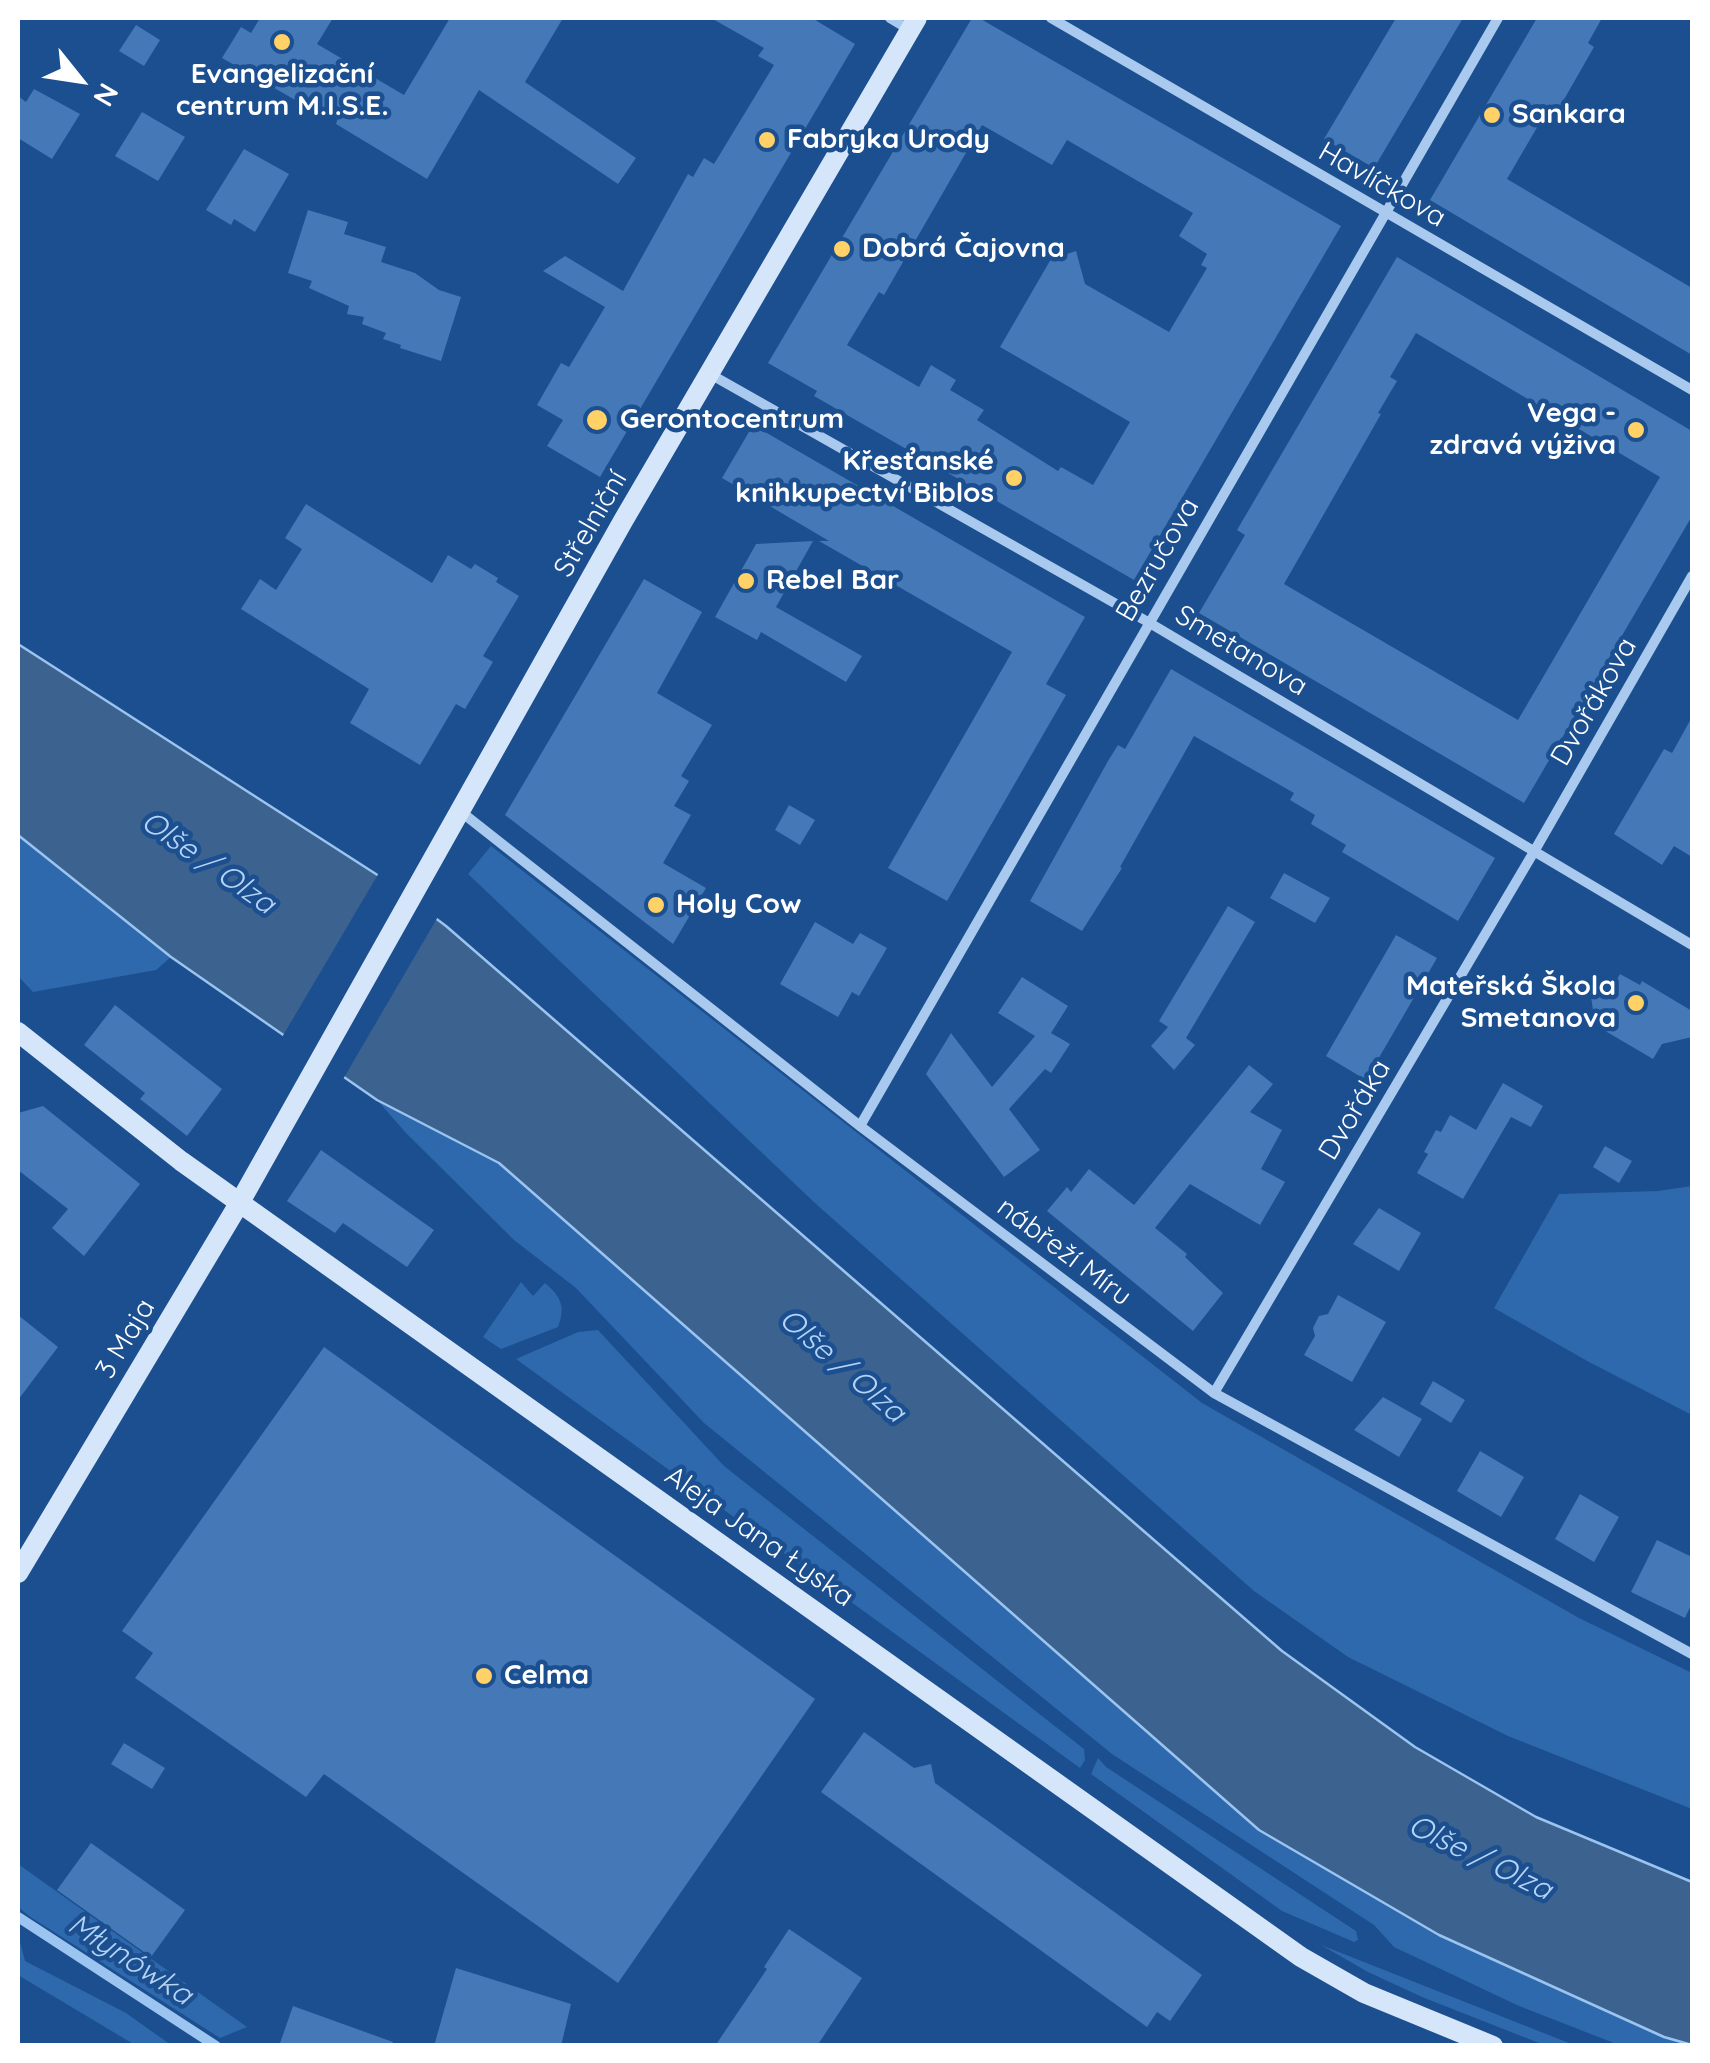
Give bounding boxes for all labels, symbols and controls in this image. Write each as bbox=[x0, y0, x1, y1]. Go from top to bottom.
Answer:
north arrow bbox=[30, 30, 130, 130]
marker: Evangelizační centrum M.I.S.E. bbox=[271, 31, 293, 53]
place label: Evangelizační centrum M.I.S.E. bbox=[176, 58, 388, 124]
text: N bbox=[86, 78, 127, 113]
place label: Sankara bbox=[1512, 98, 1626, 132]
marker: Sankara bbox=[1481, 104, 1503, 126]
place label: Fabryka Urody bbox=[787, 123, 990, 157]
marker: Fabryka Urody bbox=[756, 129, 778, 151]
street label: Havlíčkova bbox=[1312, 135, 1452, 235]
place label: Dobrá Čajovna bbox=[862, 232, 1065, 266]
marker: Dobrá Čajovna bbox=[831, 238, 853, 260]
place label: Vega - zdravá výživa bbox=[1429, 397, 1616, 463]
place label: Gerontocentrum bbox=[620, 403, 844, 437]
marker: Gerontocentrum bbox=[584, 407, 610, 433]
marker: Vega - zdravá výživa bbox=[1625, 419, 1647, 441]
place label: Křesťanské knihkupectví Biblos bbox=[735, 445, 994, 511]
street label: Střelniční bbox=[547, 465, 635, 583]
marker: Křesťanské knihkupectví Biblos bbox=[1003, 467, 1025, 489]
street label: Bezručova bbox=[1109, 492, 1207, 628]
place label: Rebel Bar bbox=[766, 564, 899, 598]
marker: Rebel Bar bbox=[735, 570, 757, 592]
street label: Smetanova bbox=[1169, 598, 1313, 704]
street label: Dvořákova bbox=[1544, 632, 1644, 772]
water label: Olše / Olza bbox=[134, 804, 282, 922]
place label: Holy Cow bbox=[676, 888, 802, 922]
marker: Holy Cow bbox=[645, 894, 667, 916]
place label: Mateřská Škola Smetanova bbox=[1406, 970, 1616, 1036]
marker: Mateřská Škola Smetanova bbox=[1625, 992, 1647, 1014]
street label: Dvořáka bbox=[1312, 1054, 1398, 1166]
street label: nábřeží Míru bbox=[990, 1191, 1138, 1313]
street label: 3 Maja bbox=[89, 1293, 163, 1385]
water label: Olše / Olza bbox=[772, 1301, 912, 1431]
street label: Aleja Jana Łyska bbox=[658, 1459, 860, 1615]
place label: Celma bbox=[504, 1659, 589, 1693]
marker: Celma bbox=[473, 1665, 495, 1687]
water label: Olše / Olza bbox=[1402, 1808, 1558, 1908]
water label: Młynówka bbox=[61, 1907, 199, 2013]

